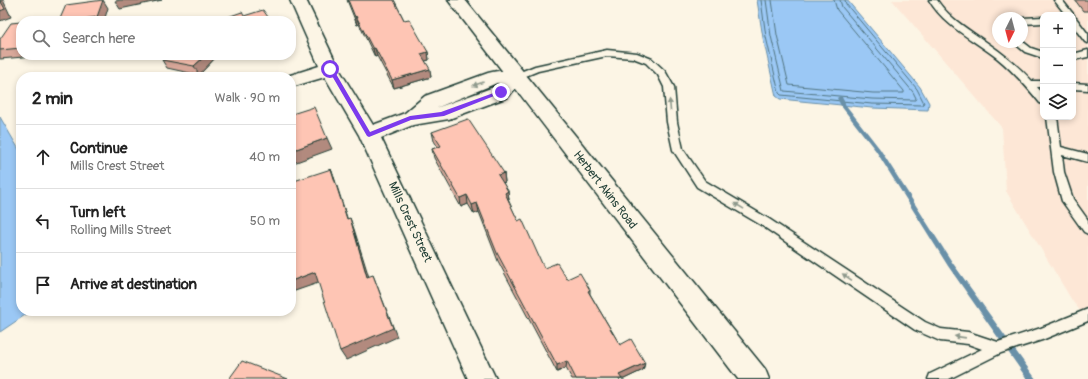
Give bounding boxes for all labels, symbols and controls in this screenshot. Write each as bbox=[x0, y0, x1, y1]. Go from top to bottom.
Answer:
north arrow bbox=[992, 12, 1028, 48]
map controls bbox=[1040, 12, 1076, 120]
button: + bbox=[1040, 12, 1076, 48]
search box bbox=[16, 16, 296, 60]
icon: search bbox=[30, 27, 52, 49]
text: Search here bbox=[62, 29, 135, 48]
button: − bbox=[1040, 48, 1076, 84]
route start bbox=[321, 60, 339, 78]
one-way arrow bbox=[471, 81, 483, 87]
route end bbox=[492, 83, 510, 101]
button: layers bbox=[1040, 84, 1076, 120]
text: 2 min bbox=[32, 88, 73, 109]
text: Walk · 90 m bbox=[215, 90, 280, 106]
one-way arrow bbox=[667, 99, 674, 111]
text: Continue bbox=[70, 139, 128, 158]
icon: ahead bbox=[32, 146, 54, 168]
street label: Herbert Akins Road bbox=[570, 148, 640, 232]
text: 40 m bbox=[249, 149, 280, 165]
text: Mills Crest Street bbox=[70, 158, 164, 174]
street label: Mills Crest Street bbox=[385, 179, 435, 265]
one-way arrow bbox=[733, 202, 745, 209]
text: Turn left bbox=[70, 203, 126, 222]
icon: left bbox=[32, 210, 54, 232]
text: 50 m bbox=[250, 213, 280, 229]
text: Rolling Mills Street bbox=[70, 222, 171, 238]
one-way arrow bbox=[842, 273, 853, 281]
icon: arrive bbox=[32, 274, 54, 296]
text: Arrive at destination bbox=[70, 275, 197, 294]
one-way arrow bbox=[954, 334, 967, 341]

